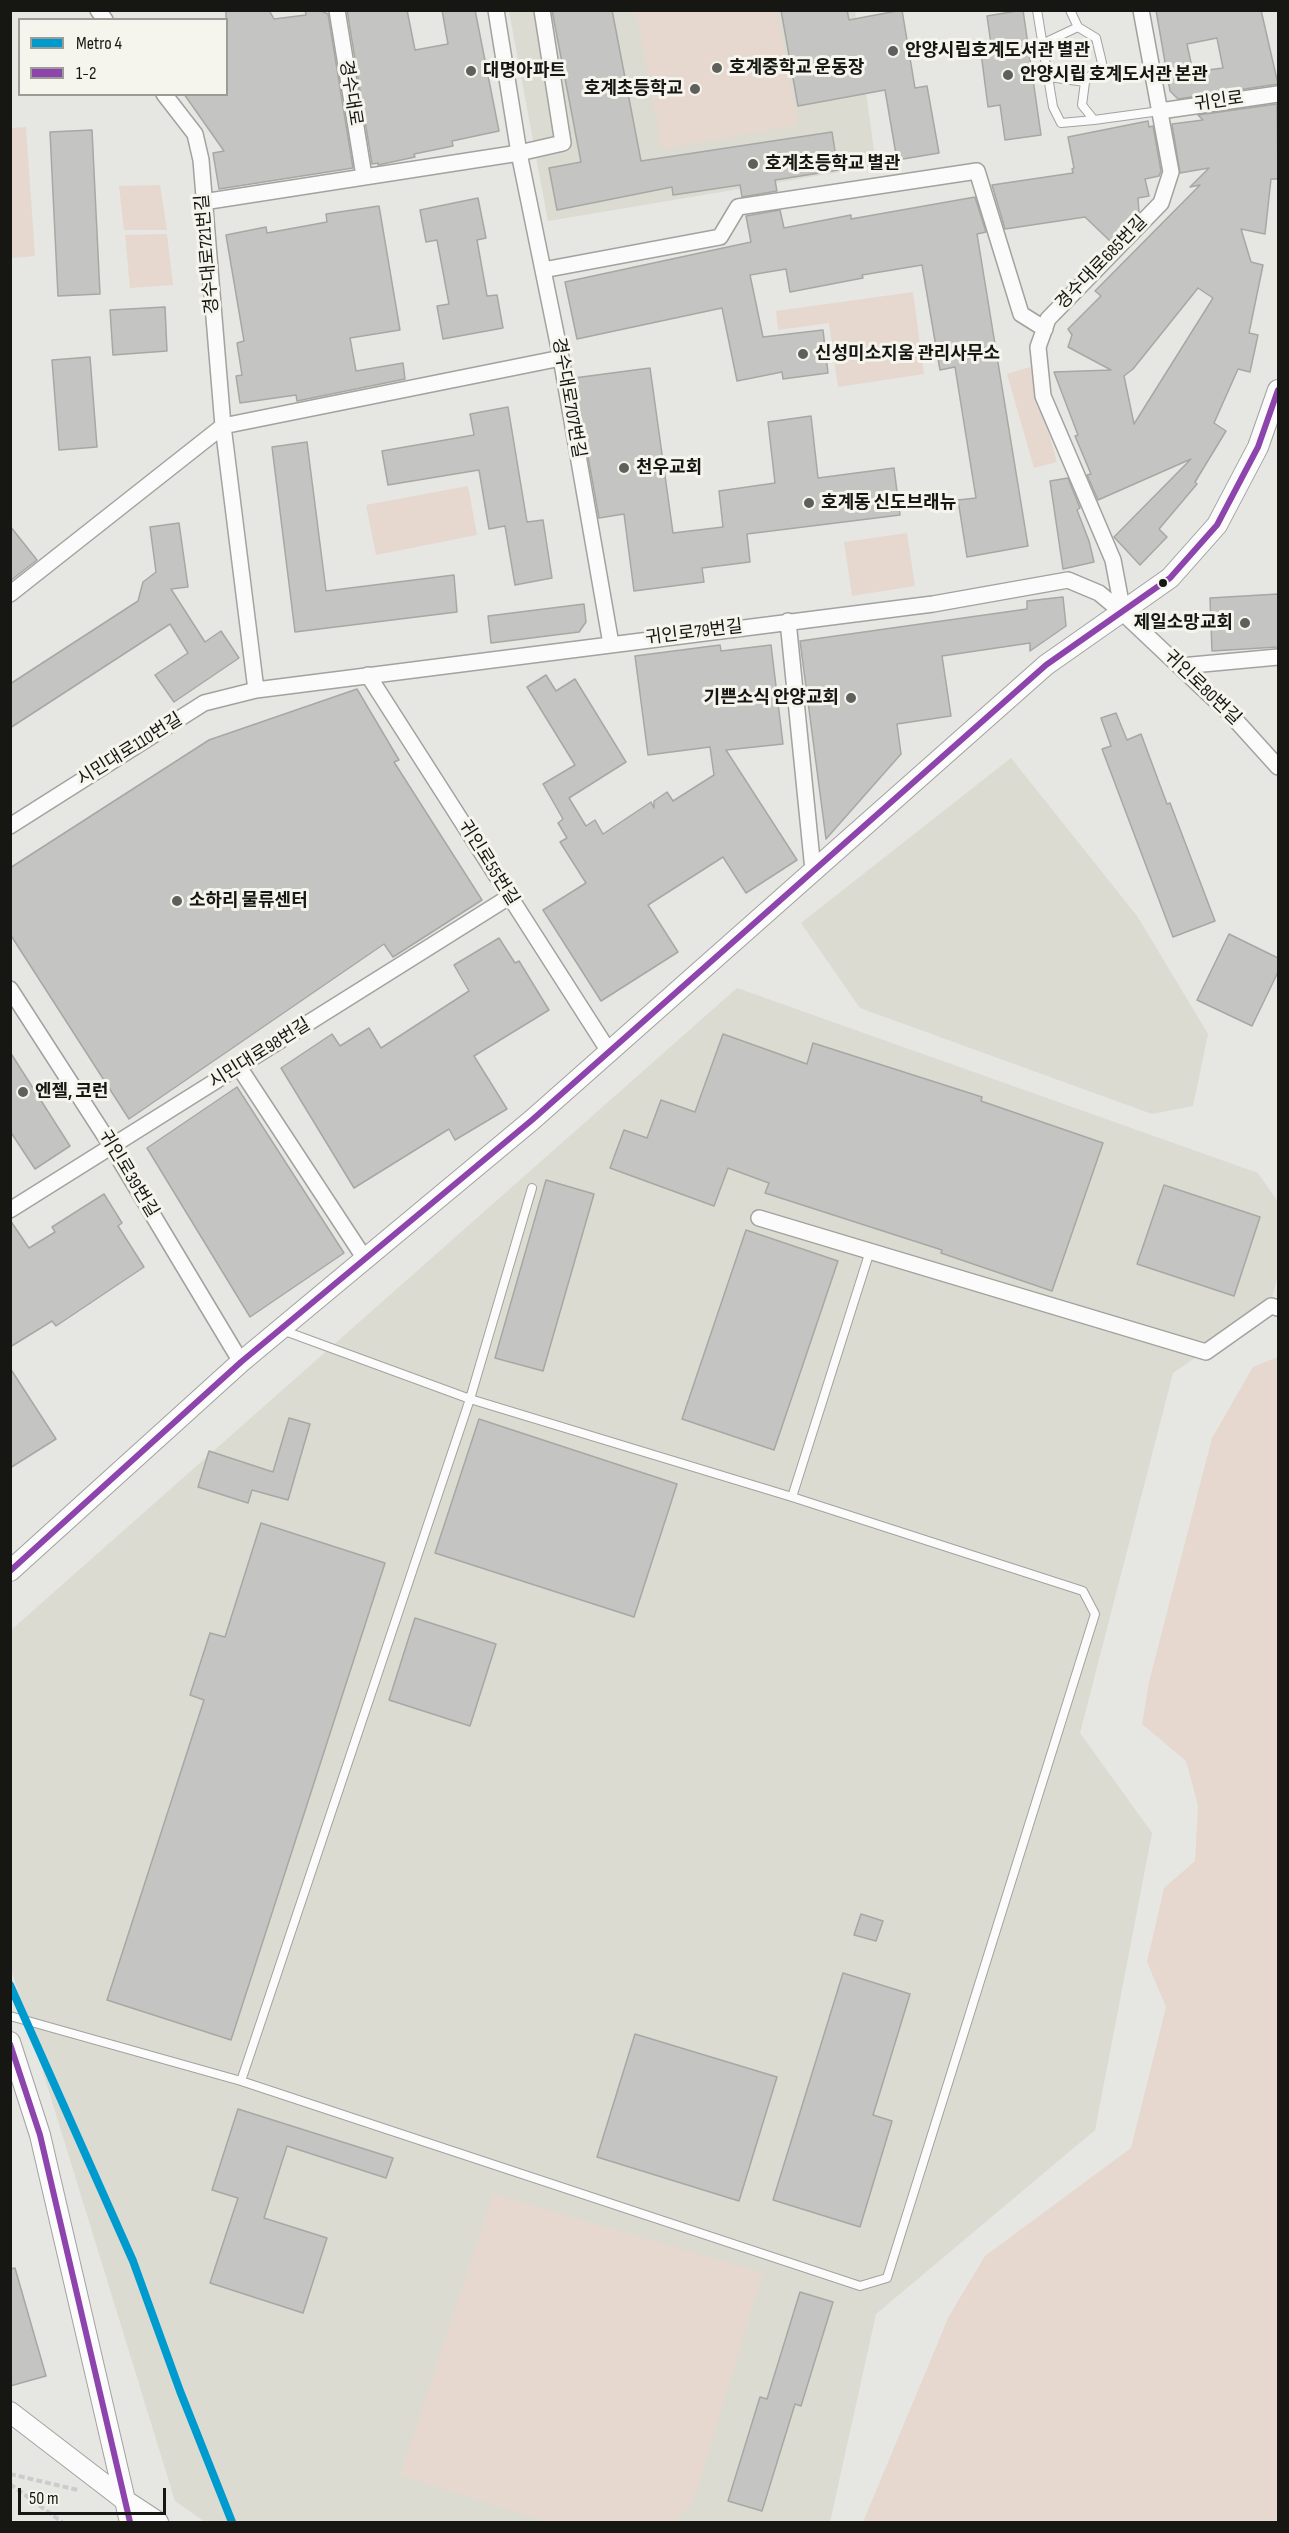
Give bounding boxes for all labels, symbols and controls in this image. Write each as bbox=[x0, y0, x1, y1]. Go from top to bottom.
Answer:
legend bbox=[18, 18, 228, 96]
text: Metro 4 bbox=[76, 33, 122, 54]
place label: 안양시립호계도서관 별관 bbox=[905, 40, 1090, 62]
marker: 안양시립호계도서관 별관 bbox=[886, 44, 900, 58]
place label: 호계중학교 운동장 bbox=[729, 57, 864, 79]
street label: 경수대로 bbox=[334, 59, 366, 127]
place label: 대명아파트 bbox=[483, 60, 566, 82]
marker: 호계중학교 운동장 bbox=[710, 61, 724, 75]
text: 1-2 bbox=[76, 63, 96, 84]
marker: 대명아파트 bbox=[464, 64, 478, 78]
place label: 안양시립 호계도서관 본관 bbox=[1020, 64, 1208, 86]
marker: 안양시립 호계도서관 본관 bbox=[1001, 68, 1015, 82]
place label: 호계초등학교 bbox=[584, 78, 683, 100]
marker: 호계초등학교 bbox=[688, 82, 702, 96]
street label: 귀인로 bbox=[1193, 88, 1245, 116]
place label: 호계초등학교 별관 bbox=[765, 153, 900, 175]
marker: 호계초등학교 별관 bbox=[746, 157, 760, 171]
street label: 경수대로721번길 bbox=[192, 193, 224, 315]
street label: 경수대로685번길 bbox=[1052, 211, 1152, 315]
street label: 경수대로707번길 bbox=[547, 336, 589, 460]
place label: 신성미소지움 관리사무소 bbox=[815, 343, 1000, 365]
marker: 신성미소지움 관리사무소 bbox=[796, 347, 810, 361]
place label: 천우교회 bbox=[636, 457, 702, 479]
marker: 천우교회 bbox=[617, 461, 631, 475]
place label: 호계동 신도브래뉴 bbox=[821, 492, 956, 514]
marker: 호계동 신도브래뉴 bbox=[802, 496, 816, 510]
unlabelled marker bbox=[1157, 577, 1169, 589]
place label: 제일소망교회 bbox=[1134, 612, 1233, 634]
street label: 귀인로79번길 bbox=[644, 616, 744, 650]
marker: 제일소망교회 bbox=[1238, 616, 1252, 630]
street label: 귀인로80번길 bbox=[1159, 646, 1245, 730]
place label: 기쁜소식 안양교회 bbox=[704, 687, 839, 709]
marker: 기쁜소식 안양교회 bbox=[844, 691, 858, 705]
street label: 시민대로110번길 bbox=[73, 709, 187, 791]
street label: 귀인로55번길 bbox=[453, 816, 523, 910]
place label: 소하리 물류센터 bbox=[189, 890, 308, 912]
marker: 소하리 물류센터 bbox=[170, 894, 184, 908]
street label: 시민대로98번길 bbox=[205, 1014, 315, 1094]
place label: 엔젤, 코런 bbox=[35, 1081, 108, 1103]
marker: 엔젤, 코런 bbox=[16, 1085, 30, 1099]
street label: 귀인로39번길 bbox=[93, 1126, 163, 1222]
scale bar bbox=[21, 2476, 170, 2514]
text: 50 m bbox=[29, 2488, 59, 2509]

